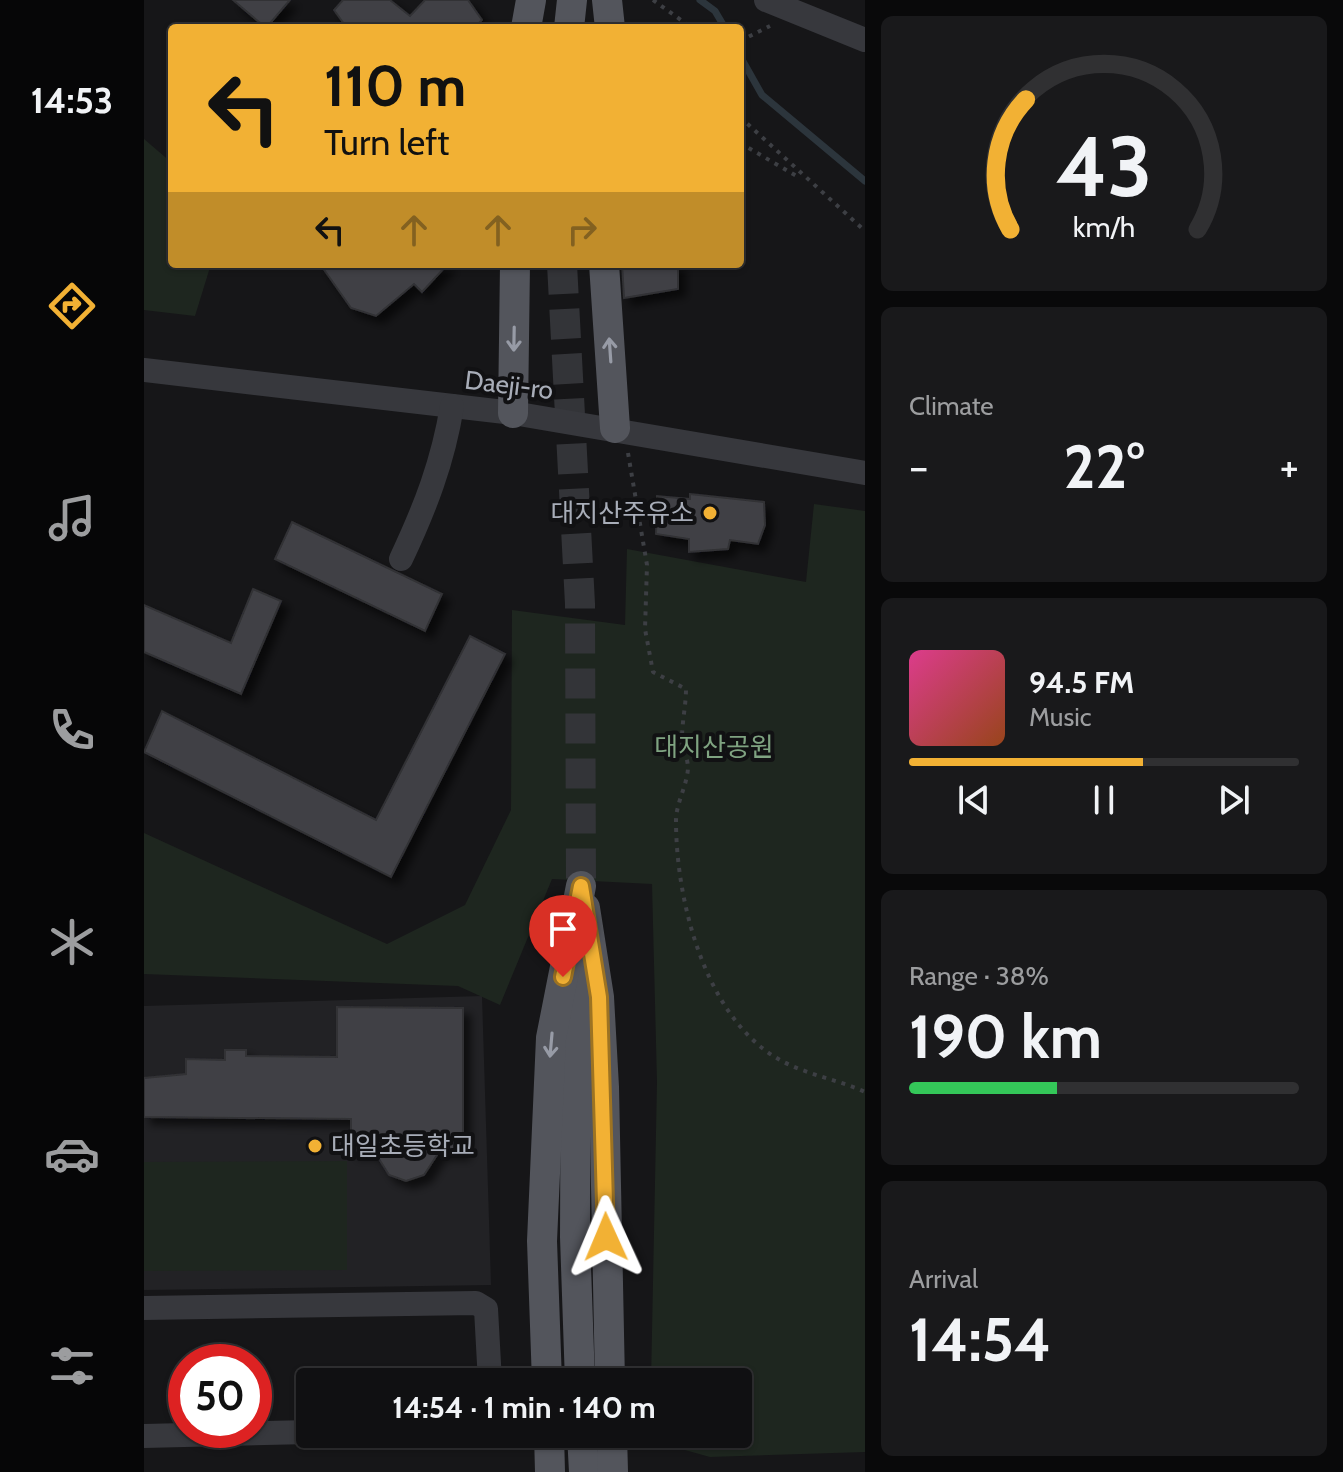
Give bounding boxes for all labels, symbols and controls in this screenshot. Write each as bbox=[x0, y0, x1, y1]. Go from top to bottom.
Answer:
text: 110 m bbox=[324, 52, 466, 120]
icon: left bbox=[192, 56, 296, 160]
text: 14:53 bbox=[31, 78, 113, 122]
text: 43 bbox=[1056, 115, 1152, 216]
text: Turn left bbox=[324, 120, 449, 164]
icon: left bbox=[308, 208, 352, 252]
icon: ahead bbox=[392, 208, 436, 252]
icon: ahead bbox=[476, 208, 520, 252]
icon: right bbox=[560, 208, 604, 252]
text: km/h bbox=[1073, 209, 1135, 244]
icon: directions bbox=[44, 278, 100, 334]
one-way arrow bbox=[506, 325, 521, 352]
one-way arrow bbox=[602, 338, 617, 364]
street label: Daeji-ro bbox=[463, 364, 555, 406]
text: Climate bbox=[909, 390, 994, 422]
text: 22° bbox=[1064, 430, 1144, 503]
text: − bbox=[909, 440, 928, 493]
text: + bbox=[1280, 440, 1299, 493]
icon: music bbox=[44, 490, 100, 546]
place label: 대지산주유소 bbox=[550, 497, 694, 529]
marker: 대지산주유소 bbox=[701, 504, 719, 522]
text: 94.5 FM bbox=[1029, 664, 1134, 701]
text: Music bbox=[1029, 701, 1092, 733]
icon: phone bbox=[44, 702, 100, 758]
park label: 대지산공원 bbox=[654, 731, 774, 763]
icon: previous bbox=[952, 778, 996, 822]
icon: pause bbox=[1082, 778, 1126, 822]
icon: next bbox=[1212, 778, 1256, 822]
pin bbox=[529, 895, 597, 977]
icon: arrive bbox=[541, 907, 585, 951]
icon: climate bbox=[44, 914, 100, 970]
text: Range · 38% bbox=[909, 960, 1049, 992]
text: 190 km bbox=[909, 1000, 1102, 1073]
one-way arrow bbox=[543, 1031, 558, 1058]
icon: car bbox=[44, 1126, 100, 1182]
place label: 대일초등학교 bbox=[331, 1130, 475, 1162]
marker: 대일초등학교 bbox=[306, 1137, 324, 1155]
position arrow bbox=[564, 1195, 648, 1279]
text: Arrival bbox=[909, 1263, 978, 1295]
text: 14:54 bbox=[909, 1303, 1051, 1376]
icon: filters bbox=[44, 1338, 100, 1394]
speed limit sign: 50 bbox=[168, 1344, 272, 1448]
text: 14:54 · 1 min · 140 m bbox=[392, 1389, 656, 1426]

